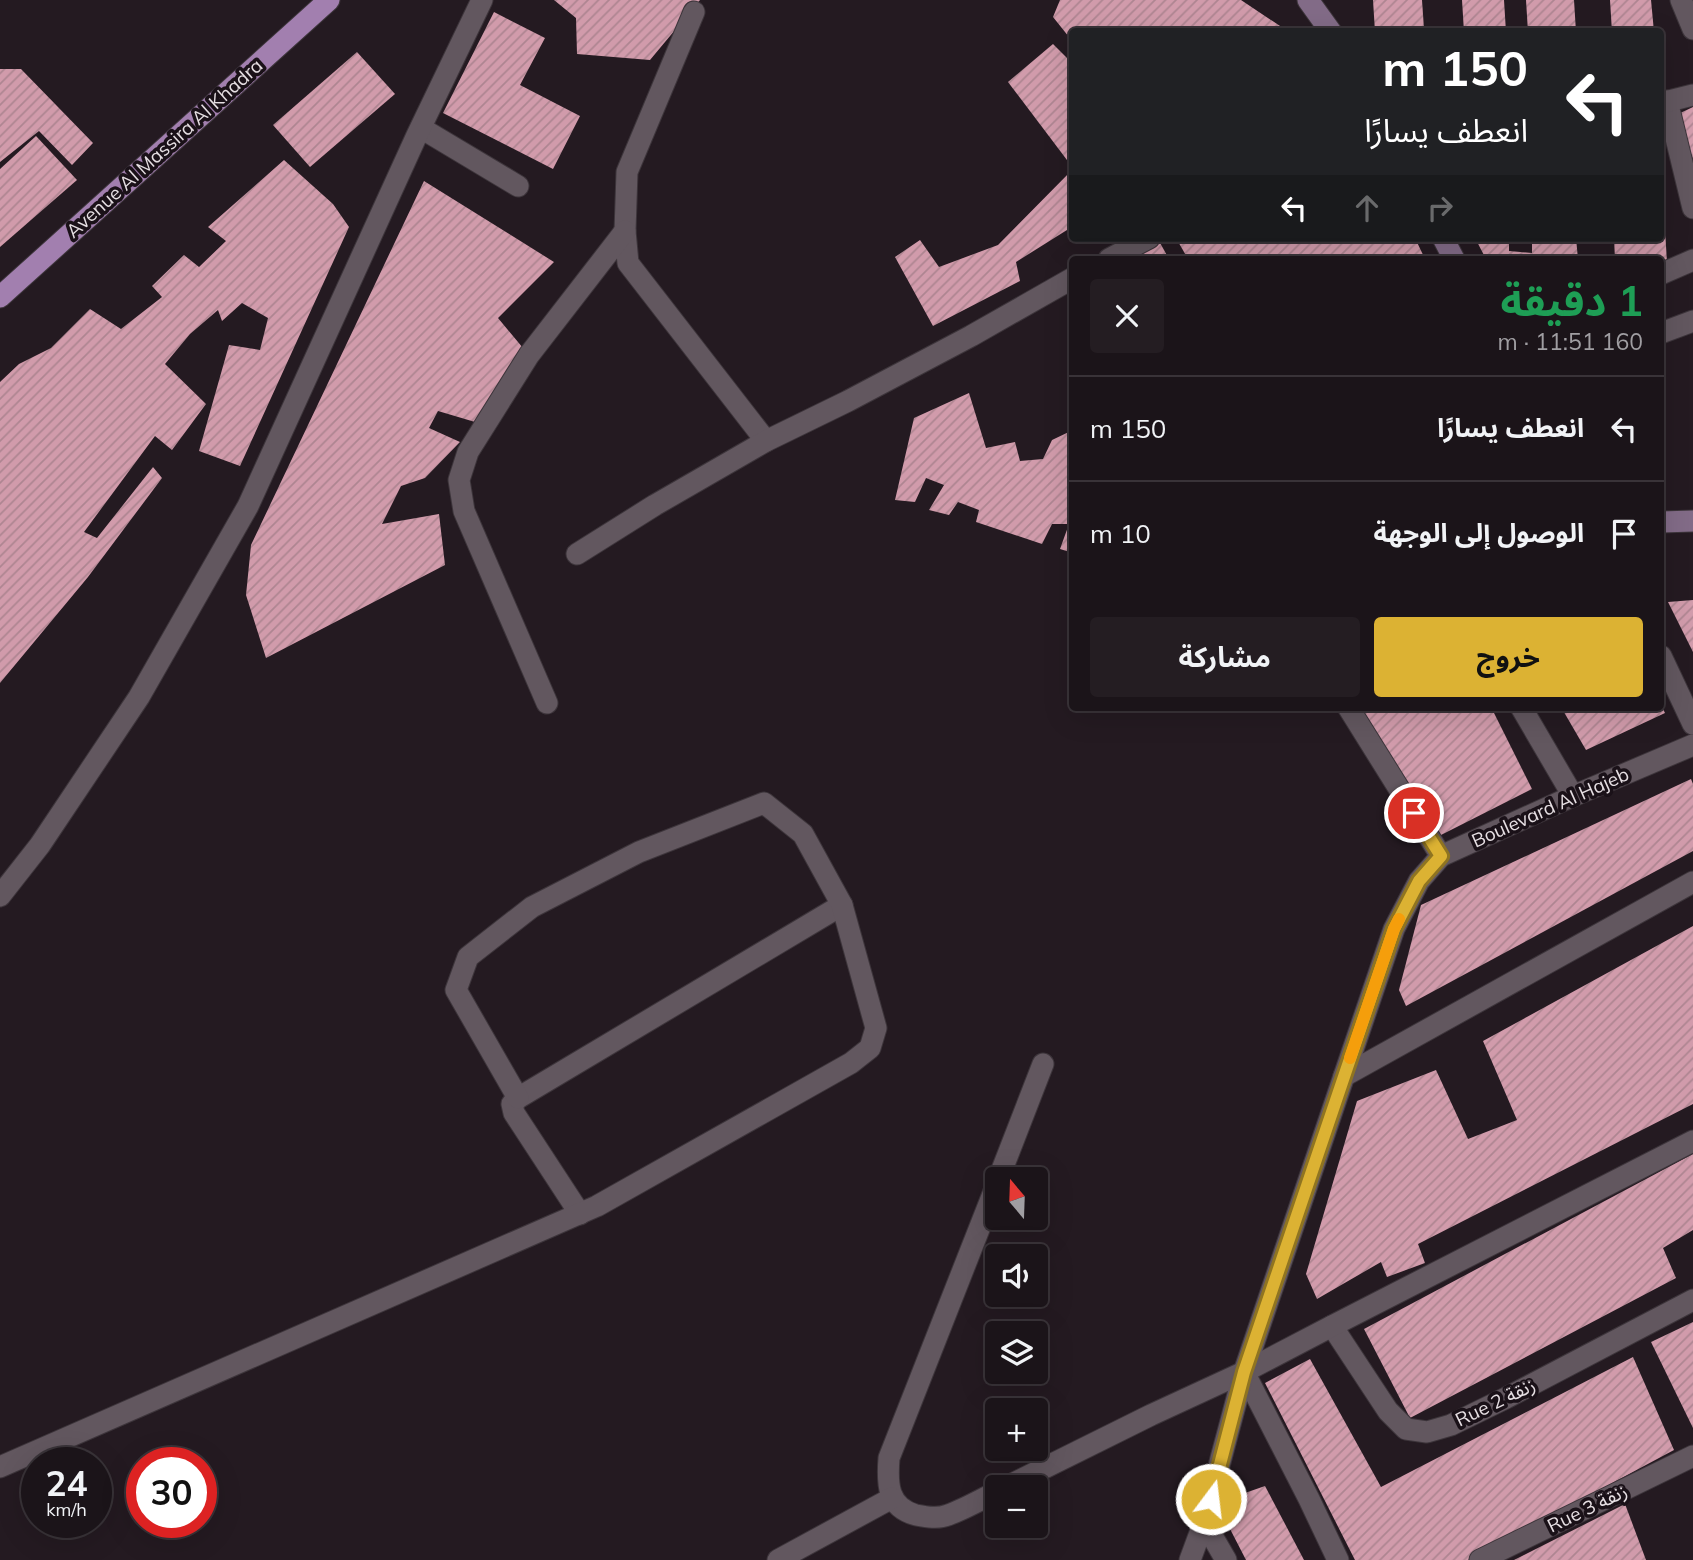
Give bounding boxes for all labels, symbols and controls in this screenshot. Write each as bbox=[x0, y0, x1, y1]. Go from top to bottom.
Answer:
text: 150 m bbox=[1382, 37, 1528, 98]
street label: Avenue Al Massira Al Khadra bbox=[61, 53, 267, 243]
icon: left bbox=[1552, 56, 1643, 147]
text: انعطف يسارًا bbox=[1364, 110, 1528, 150]
icon: left bbox=[1275, 189, 1313, 227]
icon: ahead bbox=[1348, 189, 1386, 227]
icon: right bbox=[1421, 189, 1459, 227]
text: 1 دقيقة bbox=[1501, 274, 1643, 327]
button: close bbox=[1090, 279, 1164, 353]
text: 160 m · 11:51 bbox=[1498, 327, 1643, 356]
icon: left bbox=[1605, 410, 1643, 448]
text: انعطف يسارًا bbox=[1437, 411, 1584, 444]
text: 150 m bbox=[1090, 412, 1166, 445]
icon: arrive bbox=[1605, 515, 1643, 553]
text: الوصول إلى الوجهة bbox=[1373, 516, 1584, 549]
text: 10 m bbox=[1090, 517, 1151, 550]
button: مشاركة bbox=[1090, 617, 1360, 697]
button: خروج bbox=[1374, 617, 1643, 697]
street label: Boulevard Al Hajeb bbox=[1468, 762, 1632, 852]
pin bbox=[1384, 783, 1444, 843]
icon: arrive bbox=[1395, 794, 1433, 832]
north arrow bbox=[985, 1167, 1048, 1230]
map controls bbox=[985, 1167, 1048, 1538]
button: sound bbox=[985, 1244, 1048, 1307]
button: layers bbox=[985, 1321, 1048, 1384]
street label: Rue 2 زنقة bbox=[1451, 1372, 1539, 1432]
button: + bbox=[985, 1398, 1048, 1461]
speed limit sign: 30 bbox=[126, 1447, 217, 1538]
text: 24 bbox=[45, 1461, 88, 1505]
position arrow bbox=[1174, 1462, 1248, 1536]
button: − bbox=[985, 1475, 1048, 1538]
street label: Rue 3 زنقة bbox=[1543, 1478, 1631, 1538]
text: km/h bbox=[46, 1498, 87, 1521]

